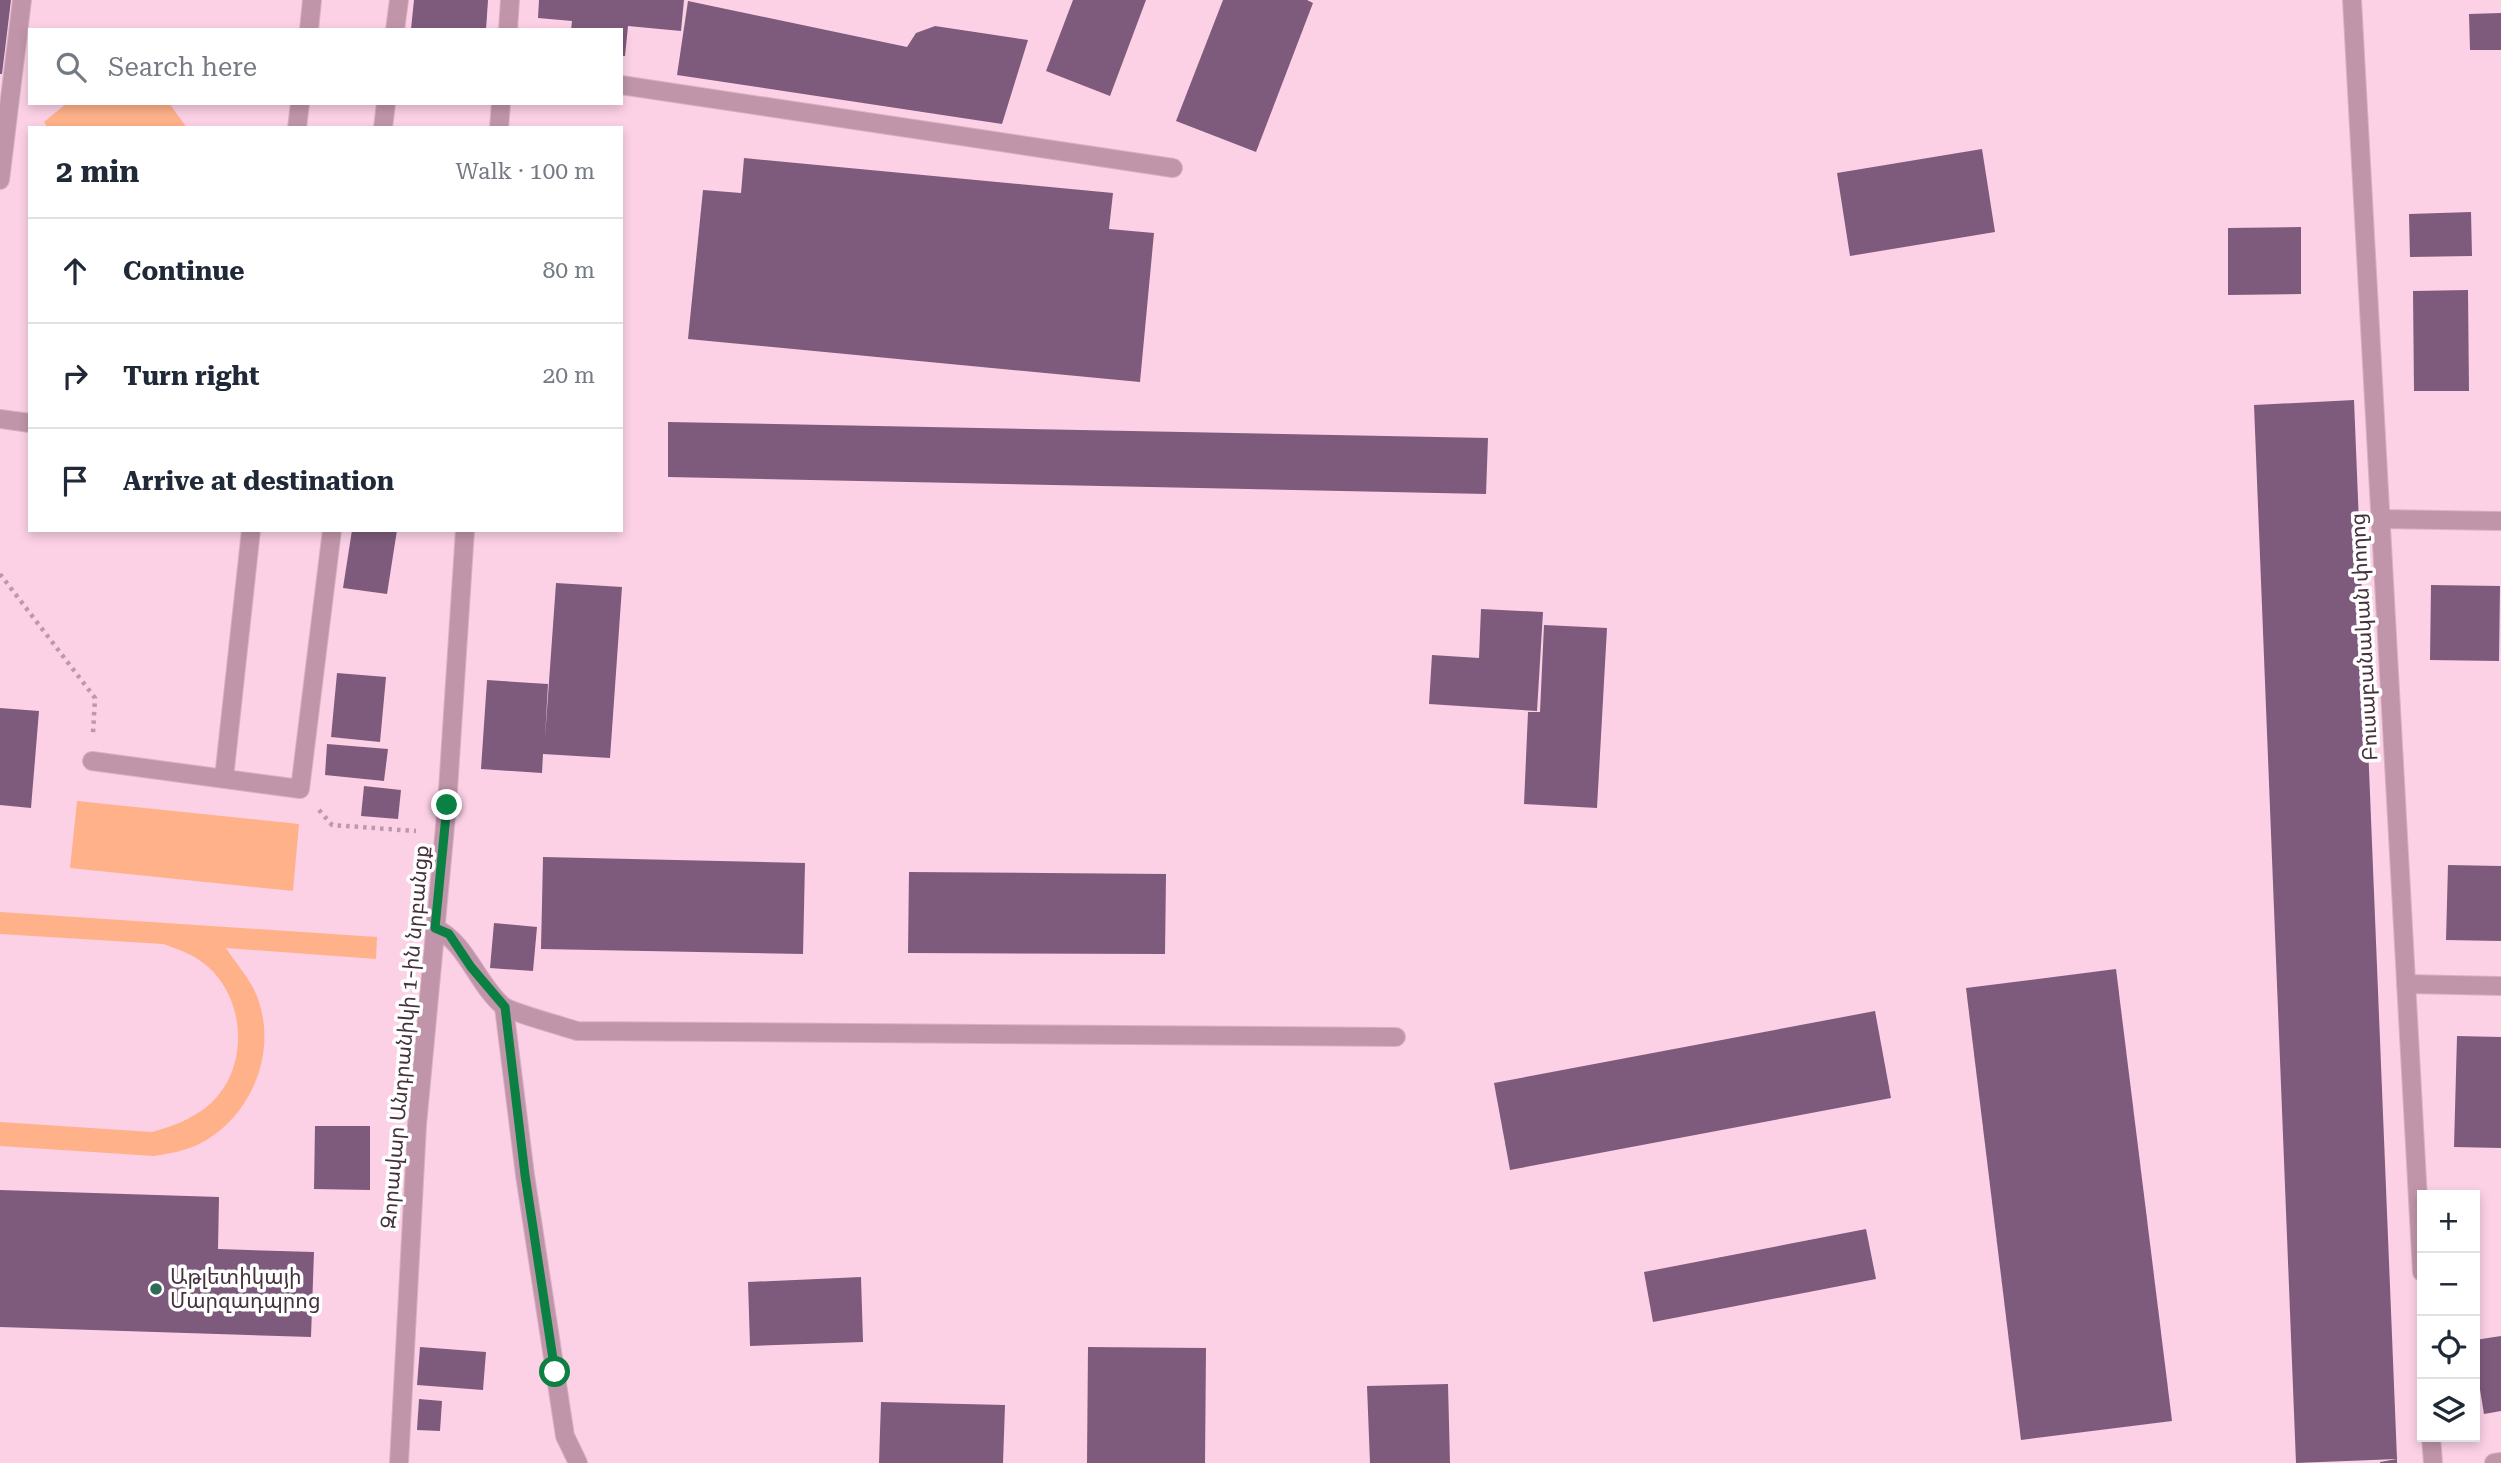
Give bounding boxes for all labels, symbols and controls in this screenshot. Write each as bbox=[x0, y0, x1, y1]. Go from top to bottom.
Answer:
search box bbox=[28, 28, 623, 105]
icon: search bbox=[52, 48, 90, 86]
text: Search here bbox=[108, 52, 257, 82]
text: 2 min bbox=[56, 154, 139, 189]
text: Walk · 100 m bbox=[456, 158, 595, 185]
icon: ahead bbox=[56, 252, 94, 290]
text: Continue bbox=[123, 256, 245, 286]
text: 80 m bbox=[542, 257, 595, 284]
icon: right bbox=[56, 357, 94, 395]
text: Turn right bbox=[123, 361, 259, 391]
text: 20 m bbox=[542, 362, 595, 389]
icon: arrive bbox=[56, 462, 94, 500]
text: Arrive at destination bbox=[123, 466, 394, 496]
street label: Բուսաբանական փողոց bbox=[2346, 512, 2382, 762]
route end bbox=[431, 789, 462, 820]
street label: Զորավար Անդրանիկի 1-ին նրբանցք bbox=[376, 844, 434, 1230]
map controls bbox=[2417, 1190, 2480, 1442]
button: + bbox=[2417, 1190, 2480, 1253]
button: − bbox=[2417, 1253, 2480, 1316]
place label: Աթլետիկայի Մարզադպրոց bbox=[170, 1265, 320, 1313]
marker: Աթլետիկայի Մարզադպրոց bbox=[148, 1281, 164, 1297]
button: locate bbox=[2417, 1316, 2480, 1379]
route start bbox=[539, 1356, 570, 1387]
button: layers bbox=[2417, 1379, 2480, 1442]

